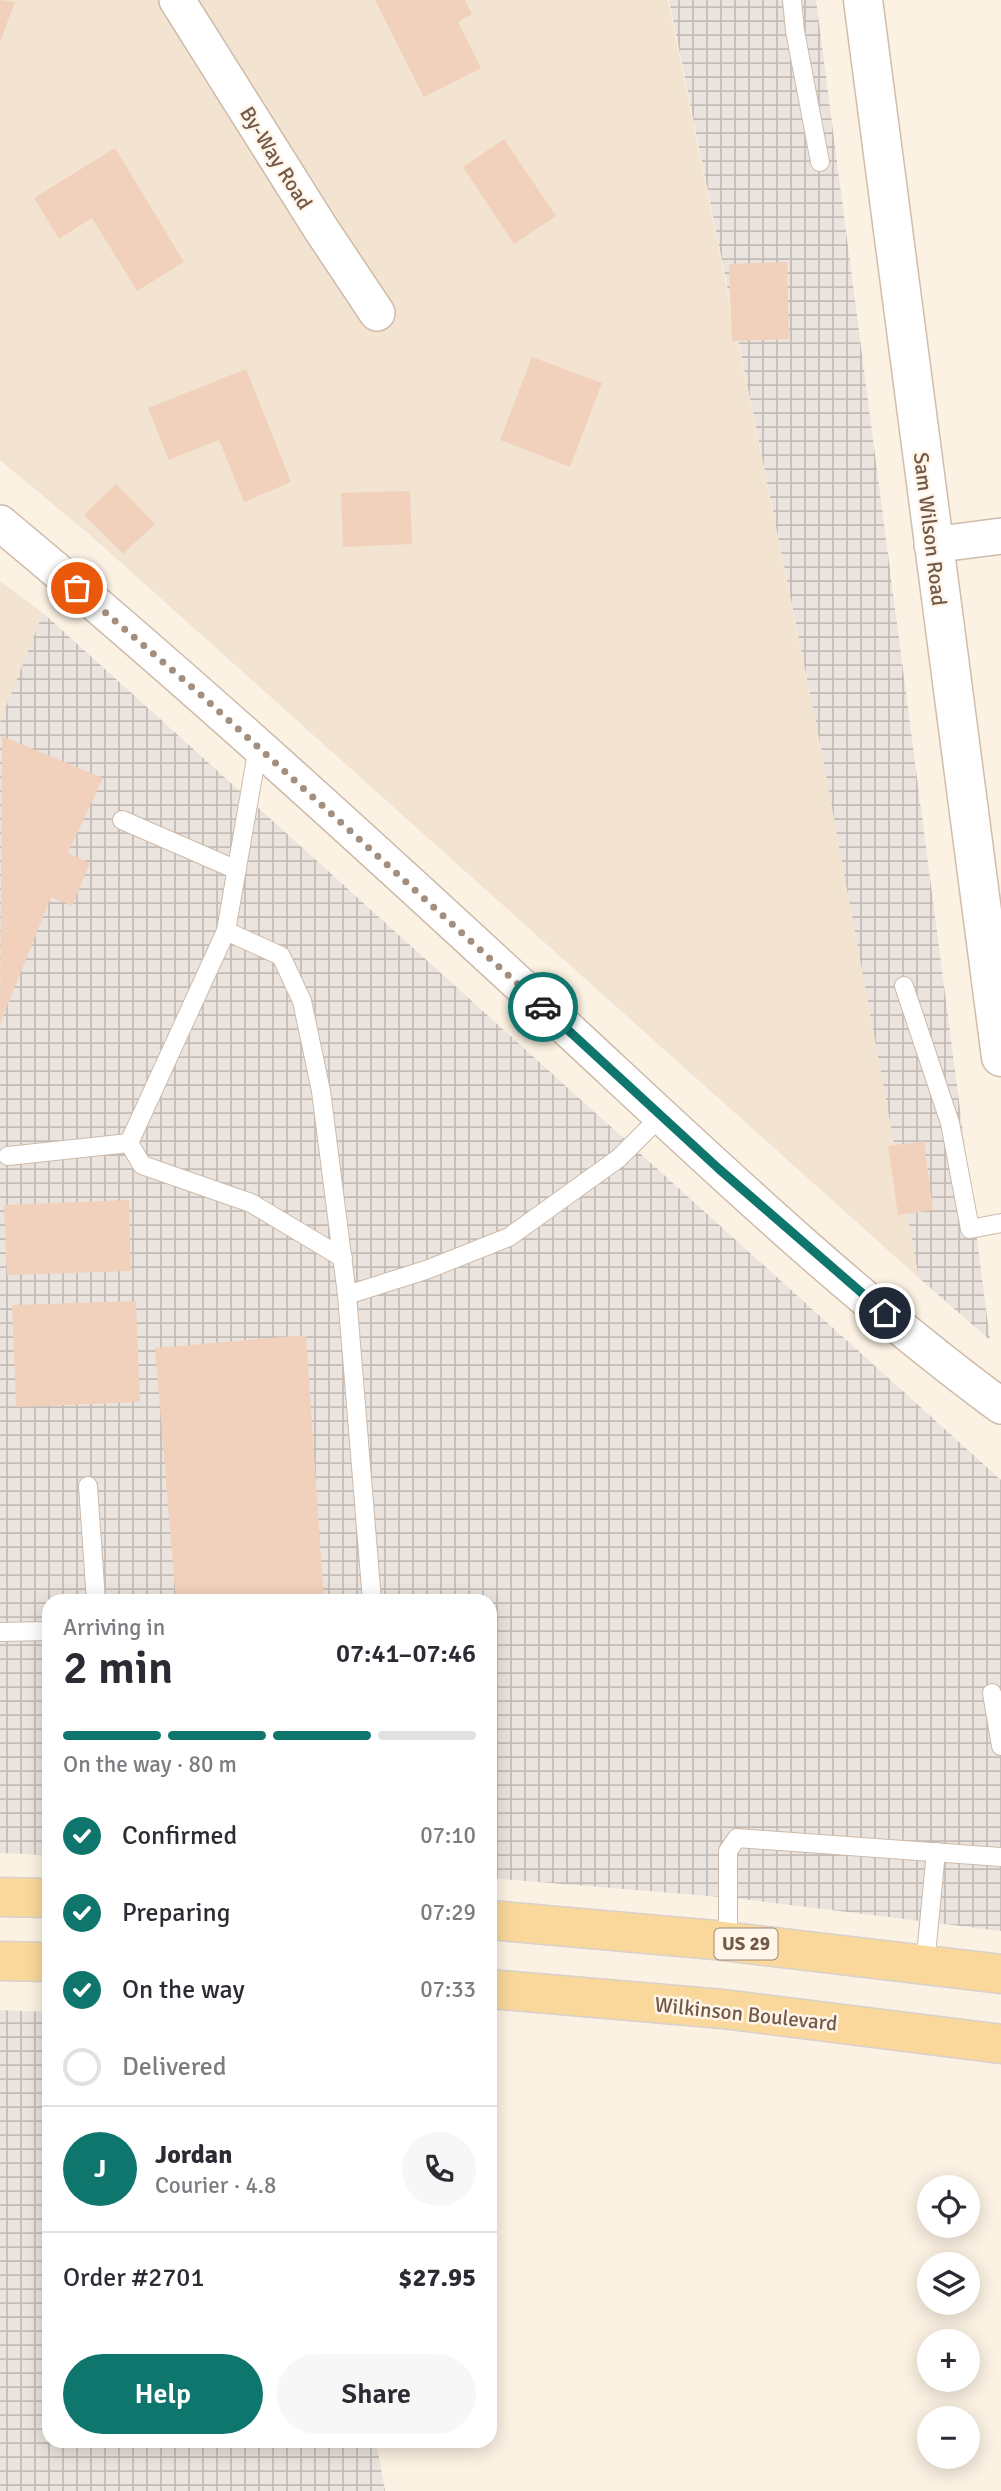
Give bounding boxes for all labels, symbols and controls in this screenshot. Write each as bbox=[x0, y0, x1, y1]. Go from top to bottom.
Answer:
street label: By-Way Road bbox=[234, 102, 318, 214]
street label: Sam Wilson Road bbox=[908, 451, 952, 607]
pin bbox=[47, 558, 107, 618]
icon: bag bbox=[58, 569, 96, 607]
courier bbox=[508, 972, 578, 1042]
icon: car bbox=[524, 988, 562, 1026]
pin bbox=[855, 1283, 915, 1343]
icon: home bbox=[866, 1294, 904, 1332]
text: Arriving in bbox=[63, 1613, 165, 1642]
text: 07:41–07:46 bbox=[336, 1638, 476, 1670]
text: 2 min bbox=[63, 1640, 173, 1696]
text: On the way · 80 m bbox=[63, 1750, 237, 1779]
icon: check bbox=[63, 1817, 101, 1855]
text: Confirmed bbox=[122, 1820, 237, 1852]
text: 07:10 bbox=[420, 1821, 476, 1850]
icon: check bbox=[63, 1894, 101, 1932]
text: Preparing bbox=[122, 1897, 230, 1929]
text: 07:29 bbox=[420, 1898, 476, 1927]
road number: US 29 bbox=[714, 1928, 778, 1960]
icon: check bbox=[63, 1971, 101, 2009]
text: On the way bbox=[122, 1974, 245, 2006]
text: 07:33 bbox=[420, 1975, 476, 2004]
street label: Wilkinson Boulevard bbox=[653, 1991, 839, 2037]
text: Delivered bbox=[122, 2051, 227, 2083]
button: phone bbox=[402, 2132, 476, 2206]
text: Jordan bbox=[155, 2139, 232, 2171]
text: J bbox=[94, 2153, 106, 2185]
text: Courier · 4.8 bbox=[155, 2171, 276, 2200]
map controls bbox=[917, 2175, 980, 2469]
button: locate bbox=[917, 2175, 980, 2238]
button: layers bbox=[917, 2252, 980, 2315]
text: Order #2701 bbox=[63, 2262, 204, 2294]
text: $27.95 bbox=[398, 2262, 476, 2294]
button: + bbox=[917, 2329, 980, 2392]
button: Help bbox=[63, 2354, 263, 2434]
button: Share bbox=[277, 2354, 476, 2434]
button: − bbox=[917, 2406, 980, 2469]

